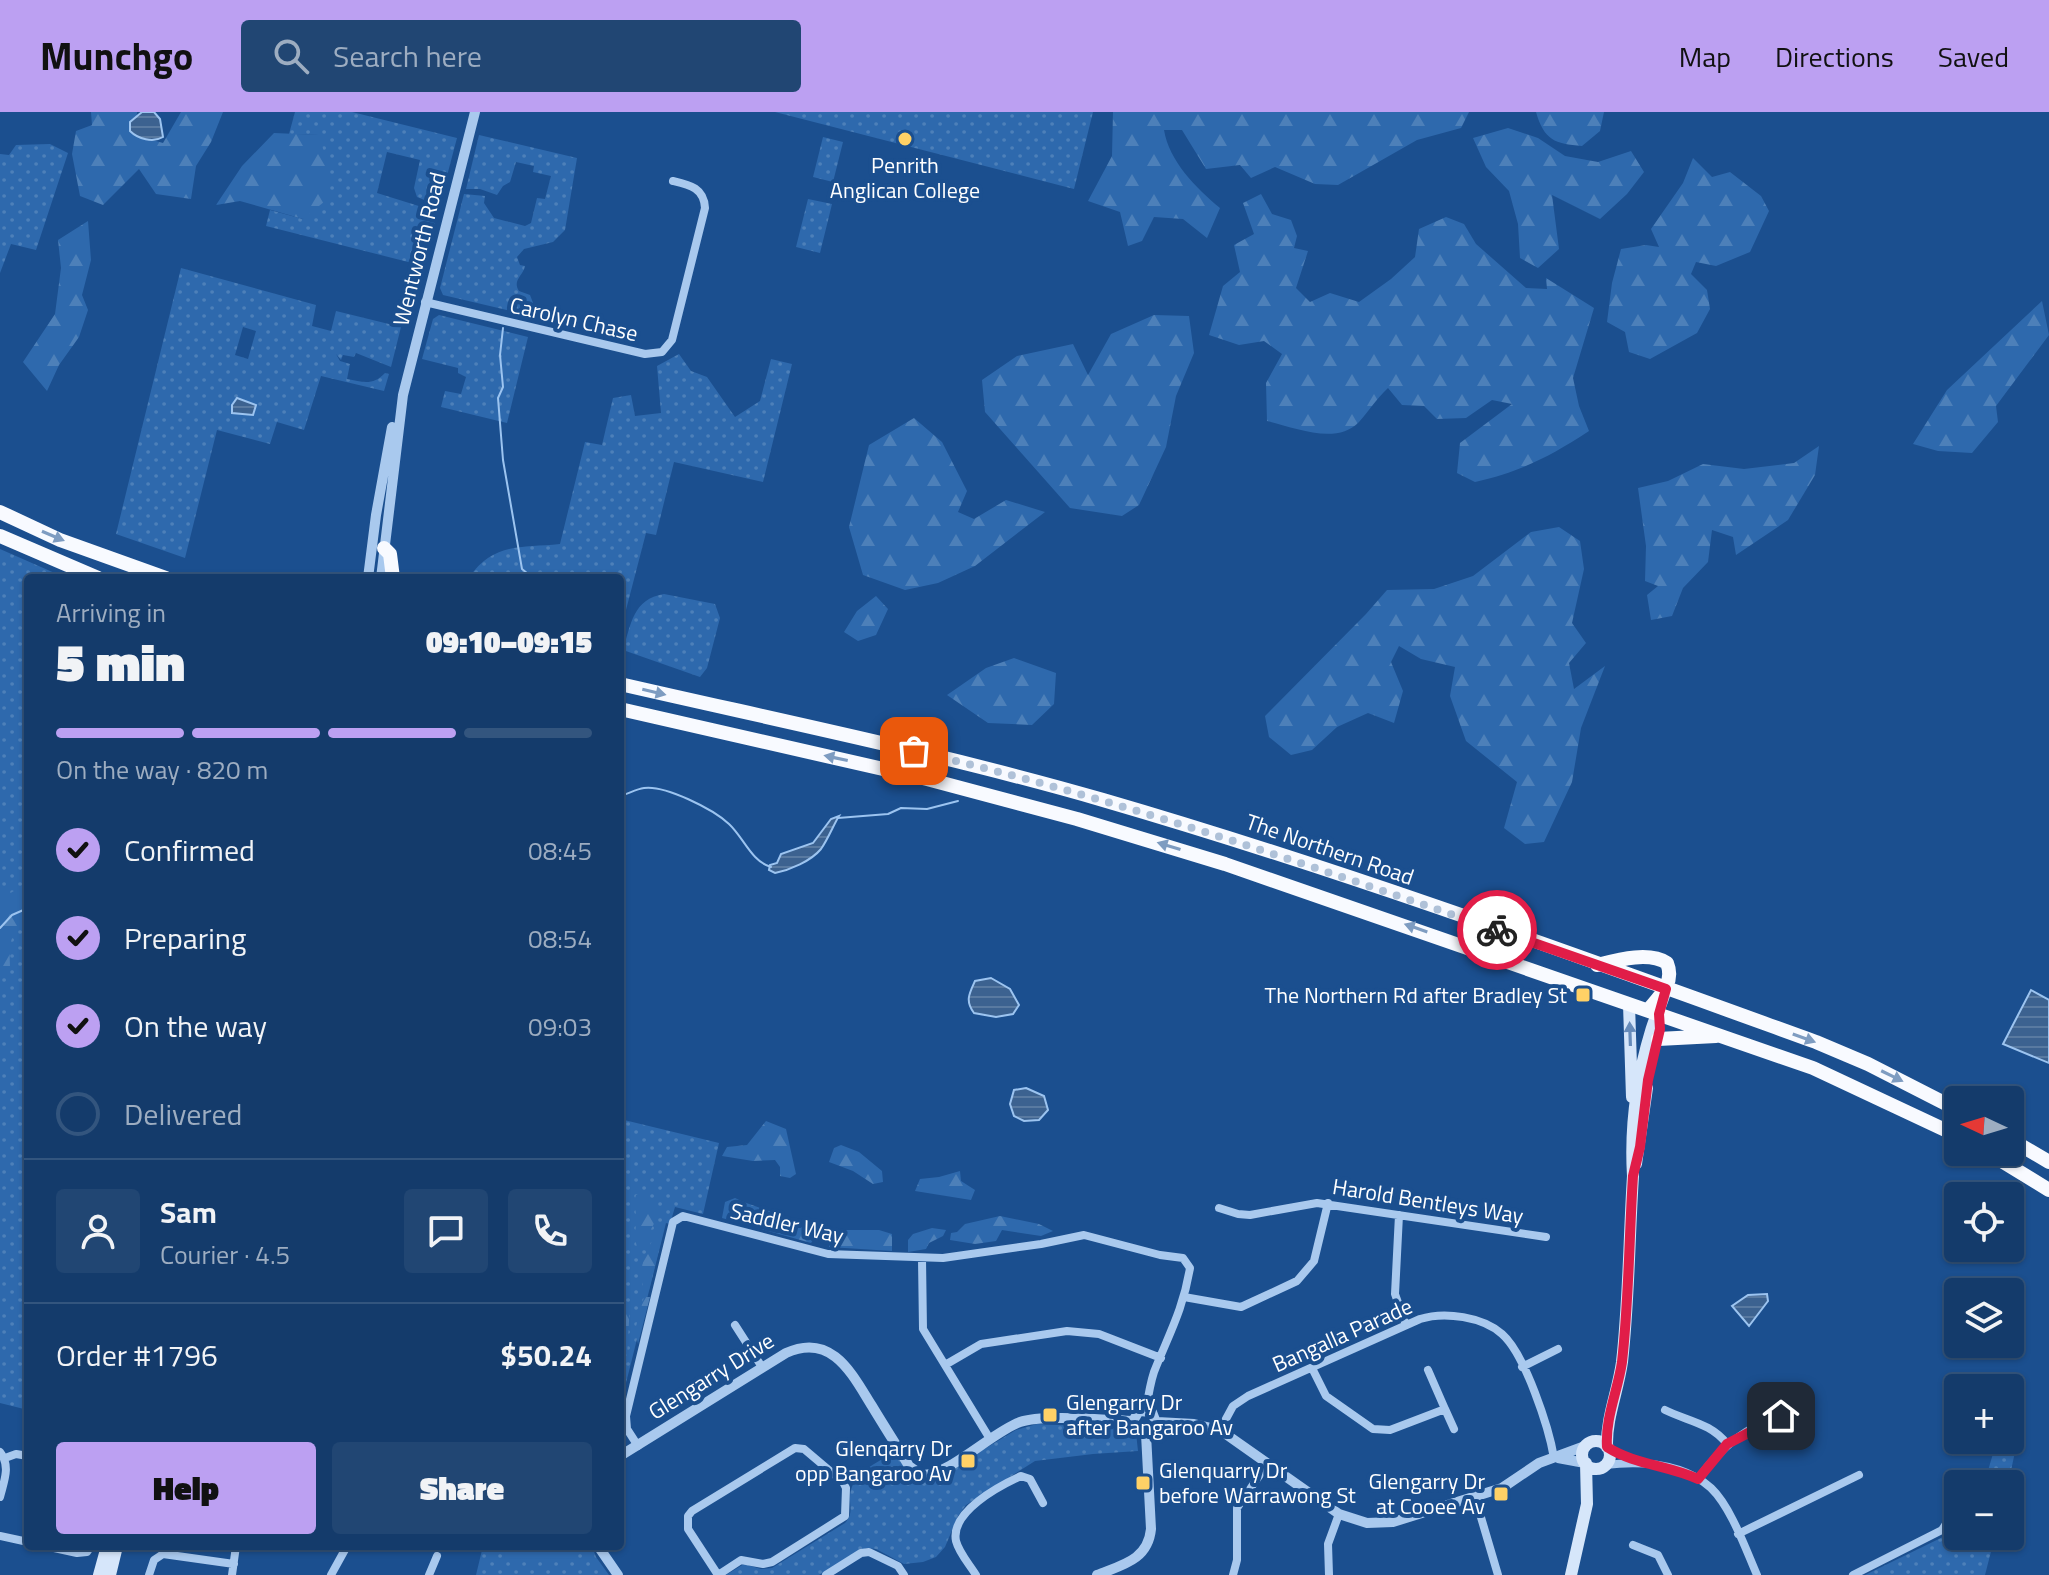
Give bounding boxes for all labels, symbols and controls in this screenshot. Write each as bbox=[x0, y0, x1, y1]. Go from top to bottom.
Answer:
search box bbox=[241, 20, 801, 92]
text: Munchgo bbox=[40, 27, 193, 85]
text: Search here bbox=[333, 33, 482, 79]
icon: search bbox=[269, 34, 313, 78]
text: Map bbox=[1679, 35, 1731, 78]
text: Directions bbox=[1775, 35, 1894, 78]
text: Saved bbox=[1938, 35, 2009, 78]
marker: Penrith Anglican College bbox=[896, 130, 914, 148]
place label: Penrith Anglican College bbox=[830, 148, 980, 207]
street label: Wentworth Road bbox=[383, 168, 455, 330]
street label: Carolyn Chase bbox=[507, 288, 641, 350]
one-way arrow bbox=[41, 530, 65, 543]
text: Arriving in bbox=[56, 593, 166, 632]
text: 09:10–09:15 bbox=[426, 619, 592, 665]
text: 5 min bbox=[56, 622, 185, 701]
one-way arrow bbox=[641, 686, 666, 699]
pin bbox=[880, 717, 948, 785]
icon: bag bbox=[892, 729, 936, 773]
text: On the way · 820 m bbox=[56, 750, 268, 789]
one-way arrow bbox=[824, 751, 849, 764]
street label: The Northern Road bbox=[1241, 804, 1419, 894]
text: Confirmed bbox=[124, 827, 255, 873]
icon: check bbox=[56, 828, 100, 872]
text: 08:45 bbox=[528, 831, 592, 870]
one-way arrow bbox=[1156, 839, 1180, 852]
courier bbox=[1457, 890, 1537, 970]
icon: bike bbox=[1475, 908, 1519, 952]
text: Preparing bbox=[124, 915, 246, 961]
icon: check bbox=[56, 916, 100, 960]
text: 08:54 bbox=[528, 919, 592, 958]
one-way arrow bbox=[1403, 921, 1427, 934]
place label: The Northern Rd after Bradley St bbox=[1265, 978, 1567, 1012]
marker: The Northern Rd after Bradley St bbox=[1574, 986, 1592, 1004]
text: On the way bbox=[124, 1003, 267, 1049]
icon: check bbox=[56, 1004, 100, 1048]
text: 09:03 bbox=[528, 1007, 592, 1046]
one-way arrow bbox=[1623, 1021, 1636, 1046]
one-way arrow bbox=[1792, 1032, 1816, 1045]
one-way arrow bbox=[1880, 1069, 1903, 1083]
north arrow bbox=[1944, 1086, 2024, 1166]
map controls bbox=[1944, 1086, 2024, 1550]
text: Delivered bbox=[124, 1091, 242, 1137]
street label: Harold Bentleys Way bbox=[1330, 1169, 1526, 1233]
button: locate bbox=[1944, 1182, 2024, 1262]
button: person bbox=[56, 1189, 140, 1273]
text: Sam bbox=[160, 1189, 217, 1235]
button: chat bbox=[404, 1189, 488, 1273]
button: phone bbox=[508, 1189, 592, 1273]
street label: Saddler Way bbox=[727, 1193, 847, 1253]
text: Courier · 4.5 bbox=[160, 1235, 290, 1274]
button: layers bbox=[1944, 1278, 2024, 1358]
street label: Bangalla Parade bbox=[1267, 1289, 1417, 1381]
street label: Glengarry Drive bbox=[641, 1324, 781, 1428]
text: Order #1796 bbox=[56, 1332, 218, 1378]
text: $50.24 bbox=[500, 1332, 592, 1378]
button: + bbox=[1944, 1374, 2024, 1454]
pin bbox=[1747, 1382, 1815, 1450]
place label: Glengarry Dr after Bangaroo Av bbox=[1066, 1385, 1233, 1444]
icon: home bbox=[1759, 1394, 1803, 1438]
marker: Glengarry Dr after Bangaroo Av bbox=[1041, 1406, 1059, 1424]
place label: Glenqarry Dr opp Bangaroo Av bbox=[795, 1431, 952, 1490]
button: Help bbox=[56, 1442, 316, 1534]
button: Share bbox=[332, 1442, 592, 1534]
marker: Glenqarry Dr opp Bangaroo Av bbox=[959, 1452, 977, 1470]
place label: Glenquarry Dr before Warrawong St bbox=[1159, 1453, 1356, 1512]
place label: Glengarry Dr at Cooee Av bbox=[1369, 1464, 1485, 1523]
button: − bbox=[1944, 1470, 2024, 1550]
marker: Glenquarry Dr before Warrawong St bbox=[1134, 1474, 1152, 1492]
marker: Glengarry Dr at Cooee Av bbox=[1492, 1485, 1510, 1503]

